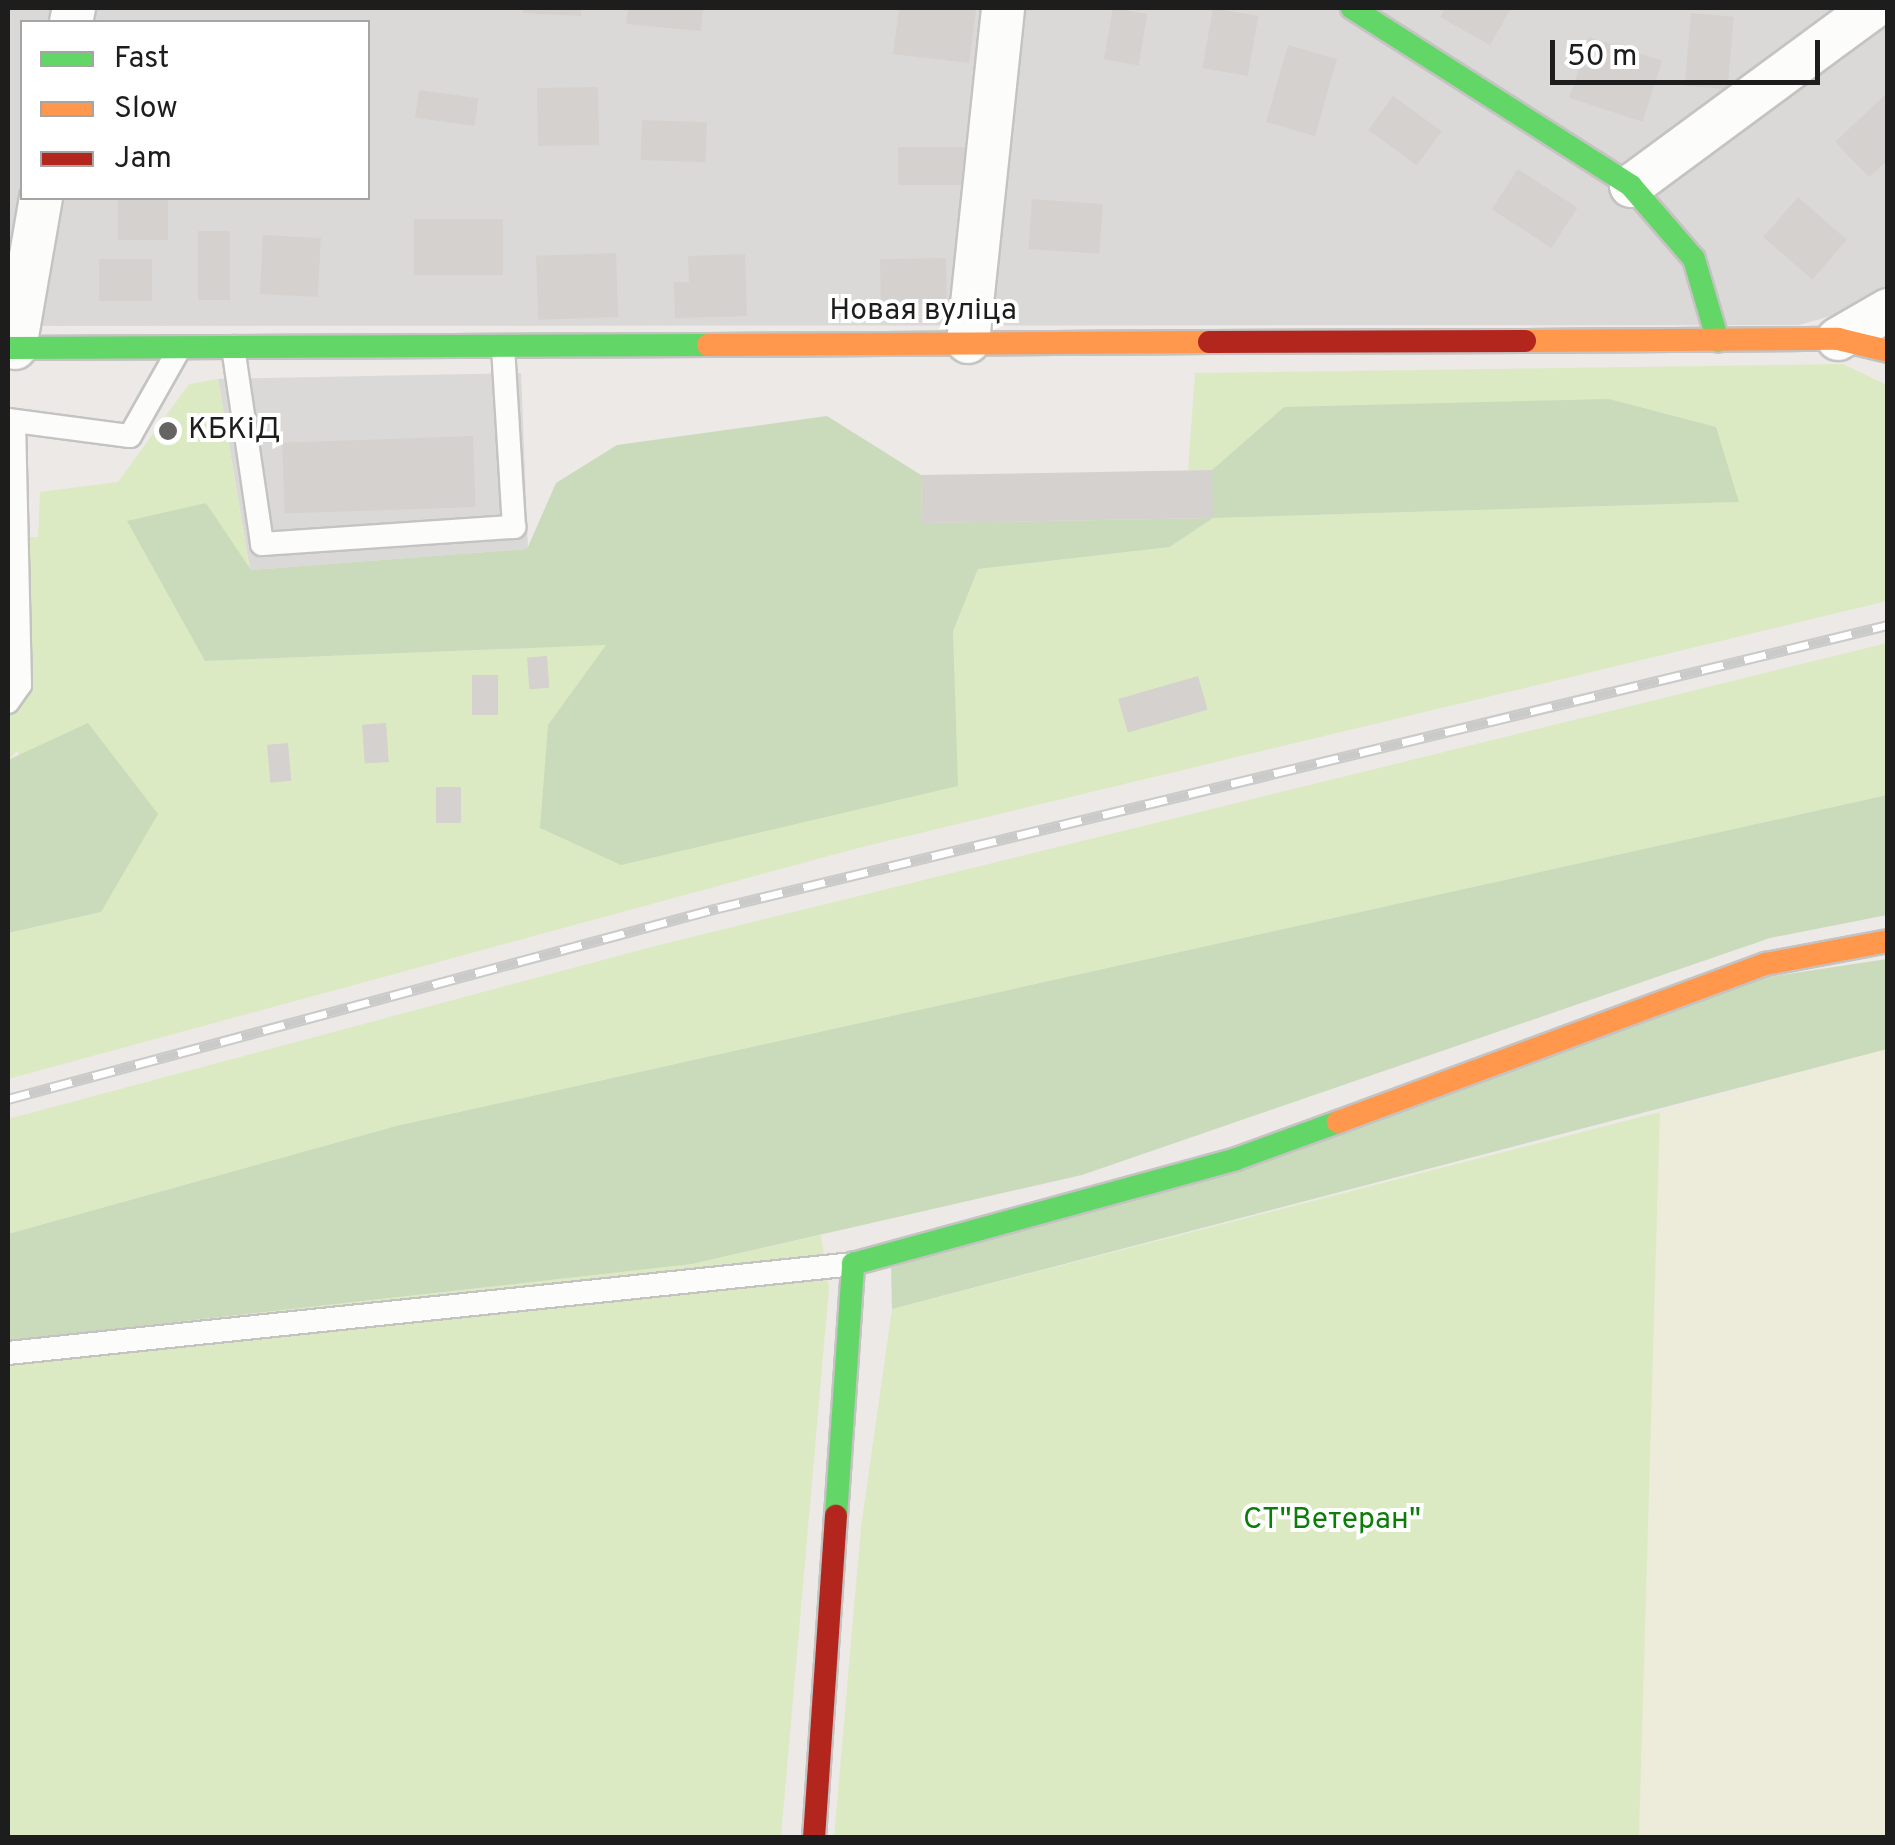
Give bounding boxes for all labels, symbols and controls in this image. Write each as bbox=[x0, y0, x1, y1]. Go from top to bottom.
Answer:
legend bbox=[20, 20, 370, 200]
scale bar bbox=[1555, 20, 1825, 82]
text: 50 m bbox=[1567, 39, 1637, 76]
text: Fast bbox=[114, 41, 169, 78]
text: Slow bbox=[114, 91, 178, 128]
text: Jam bbox=[114, 141, 172, 178]
street label: Новая вуліца bbox=[829, 294, 1017, 330]
place label: КБКіД bbox=[188, 413, 280, 449]
marker: КБКіД bbox=[157, 420, 179, 442]
park label: СТ"Ветеран" bbox=[1243, 1503, 1421, 1539]

